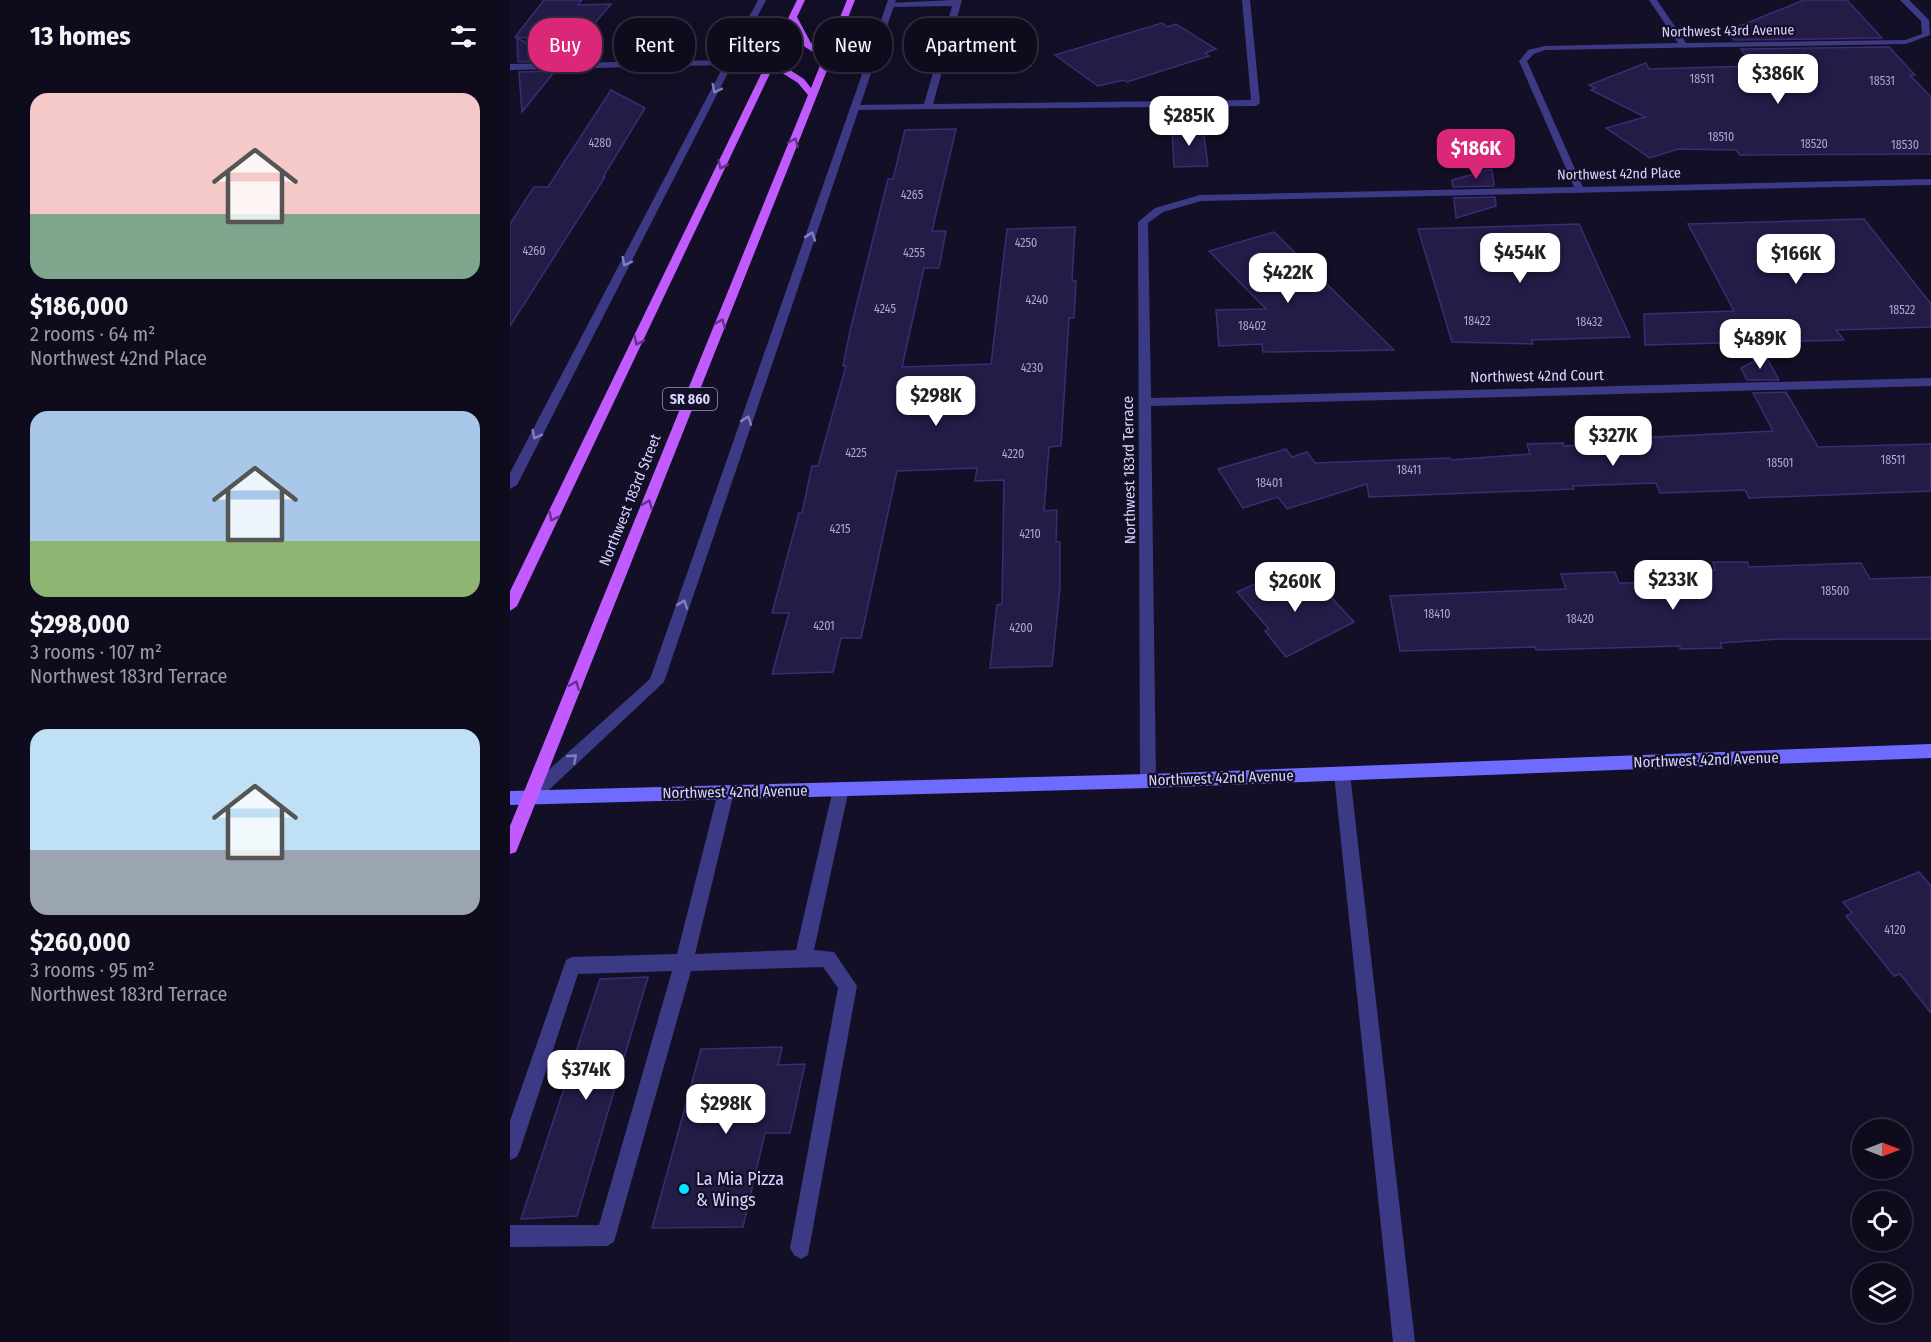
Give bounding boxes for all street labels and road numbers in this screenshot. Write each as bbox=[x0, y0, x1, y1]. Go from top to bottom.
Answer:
street label: Northwest 43rd Avenue bbox=[1661, 21, 1795, 41]
street label: Northwest 42nd Place bbox=[1557, 164, 1681, 184]
street label: Northwest 42nd Court bbox=[1470, 366, 1604, 386]
road number: SR 860 bbox=[663, 388, 717, 410]
street label: Northwest 183rd Terrace bbox=[1119, 396, 1139, 544]
street label: Northwest 183rd Street bbox=[595, 431, 665, 569]
street label: Northwest 42nd Avenue bbox=[1633, 748, 1779, 772]
street label: Northwest 42nd Avenue bbox=[1148, 766, 1294, 790]
street label: Northwest 42nd Avenue bbox=[662, 782, 808, 802]

